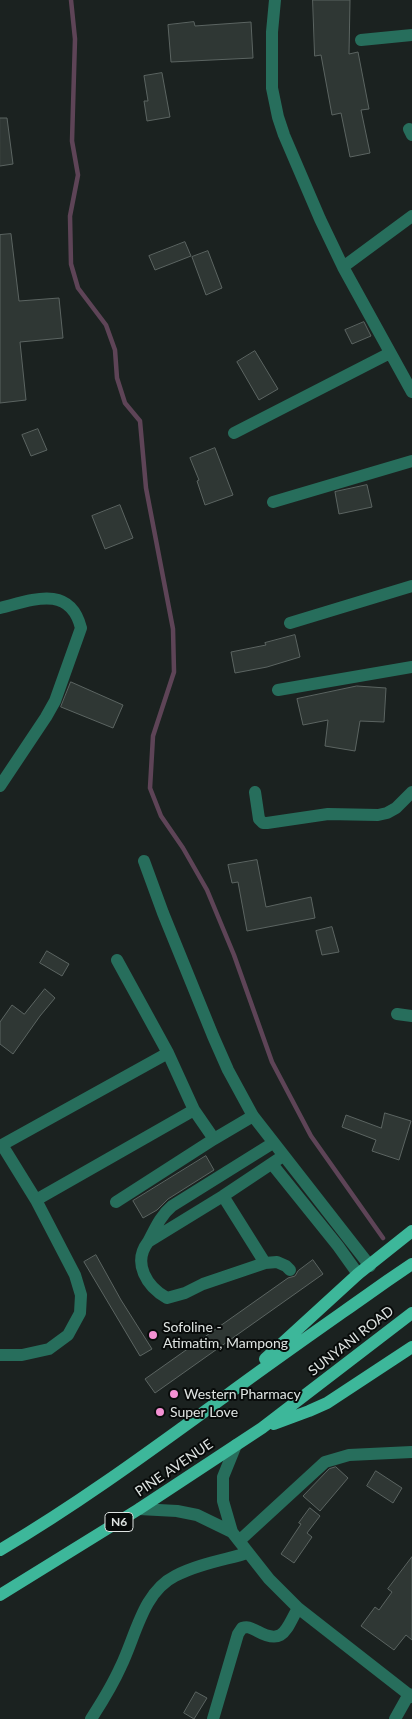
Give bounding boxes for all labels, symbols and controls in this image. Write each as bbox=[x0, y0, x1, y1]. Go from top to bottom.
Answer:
street label: SUNYANI ROAD bbox=[305, 1302, 397, 1380]
place label: Sofoline - Atimatim, Mampong bbox=[163, 1319, 288, 1351]
marker: Sofoline - Atimatim, Mampong bbox=[147, 1329, 159, 1341]
place label: Western Pharmacy bbox=[184, 1386, 301, 1402]
marker: Western Pharmacy bbox=[168, 1388, 180, 1400]
place label: Super Love bbox=[170, 1404, 238, 1420]
marker: Super Love bbox=[154, 1406, 166, 1418]
street label: PINE AVENUE bbox=[132, 1436, 216, 1500]
road number: N6 bbox=[105, 1512, 133, 1531]

